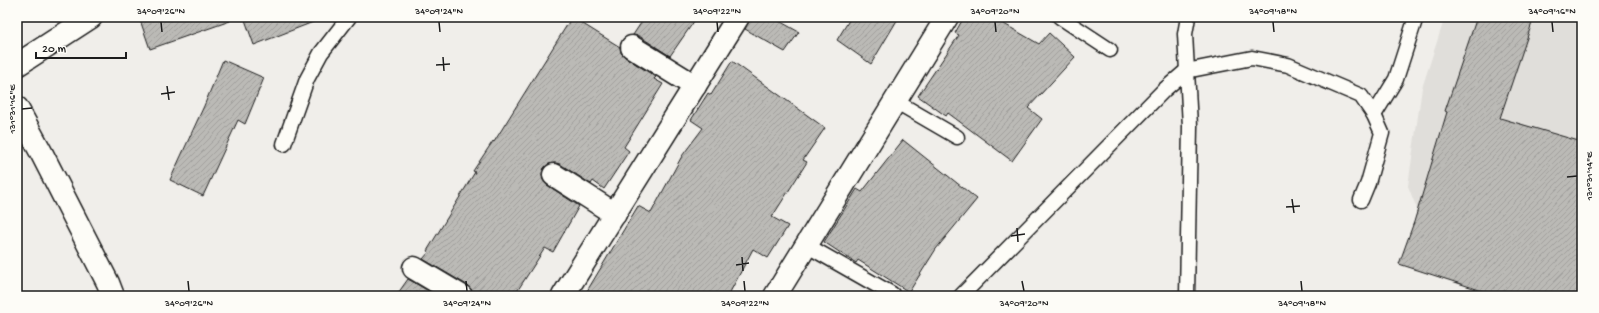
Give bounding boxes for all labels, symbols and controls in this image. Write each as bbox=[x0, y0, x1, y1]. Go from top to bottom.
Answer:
text: 34°09'26"N bbox=[136, 6, 186, 18]
text: 34°09'24"N bbox=[414, 6, 463, 18]
text: 34°09'22"N bbox=[692, 6, 742, 18]
text: 34°09'20"N bbox=[970, 6, 1020, 18]
text: 34°09'18"N bbox=[1248, 6, 1297, 18]
text: 34°09'16"N bbox=[1527, 6, 1576, 18]
scale bar bbox=[36, 34, 126, 60]
text: 20 m bbox=[42, 43, 67, 57]
text: 131°31'16"E bbox=[7, 84, 19, 135]
text: 131°31'14"E bbox=[1584, 151, 1596, 201]
text: 34°09'26"N bbox=[164, 298, 214, 310]
text: 34°09'24"N bbox=[442, 298, 491, 310]
text: 34°09'22"N bbox=[720, 298, 770, 310]
text: 34°09'20"N bbox=[999, 298, 1049, 310]
text: 34°09'18"N bbox=[1277, 298, 1326, 310]

